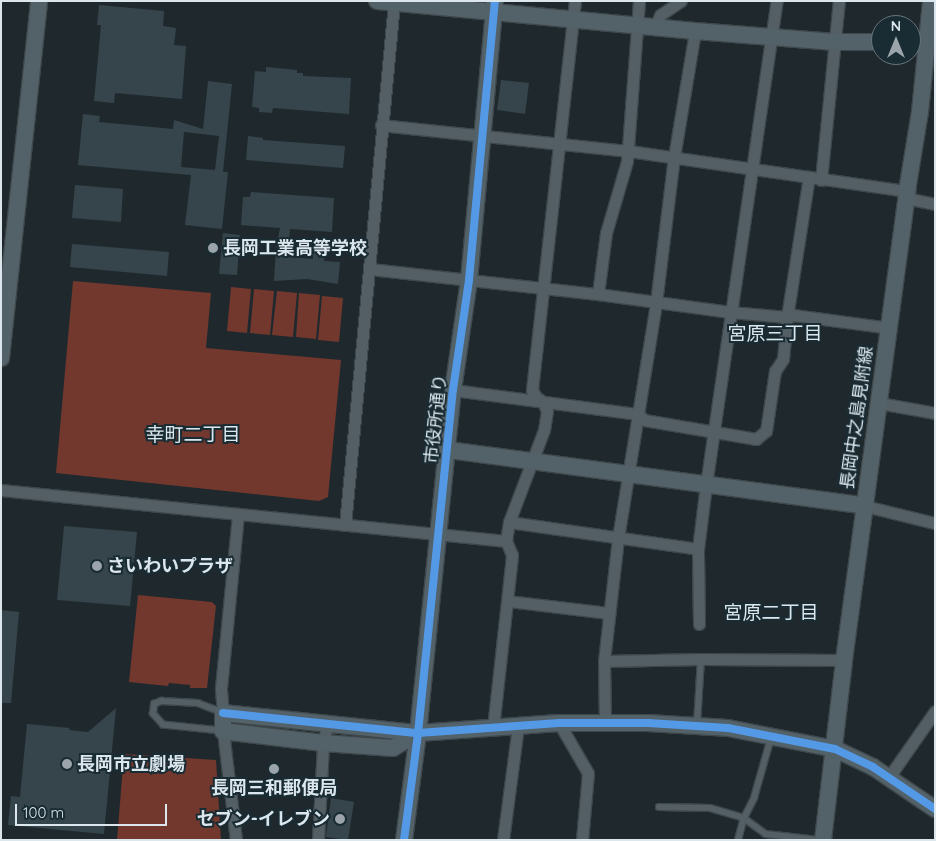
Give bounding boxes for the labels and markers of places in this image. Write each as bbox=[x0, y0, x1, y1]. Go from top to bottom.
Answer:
place label: 長岡工業高等学校 bbox=[223, 237, 367, 259]
marker: 長岡工業高等学校 bbox=[207, 242, 219, 254]
place label: さいわいプラザ bbox=[107, 555, 233, 577]
marker: さいわいプラザ bbox=[91, 560, 103, 572]
place label: 長岡市立劇場 bbox=[77, 753, 185, 775]
marker: 長岡市立劇場 bbox=[61, 758, 73, 770]
marker: 長岡三和郵便局 bbox=[268, 763, 280, 775]
place label: 長岡三和郵便局 bbox=[211, 777, 337, 799]
place label: セブン-イレブン bbox=[197, 808, 330, 830]
marker: セブン-イレブン bbox=[334, 813, 346, 825]

